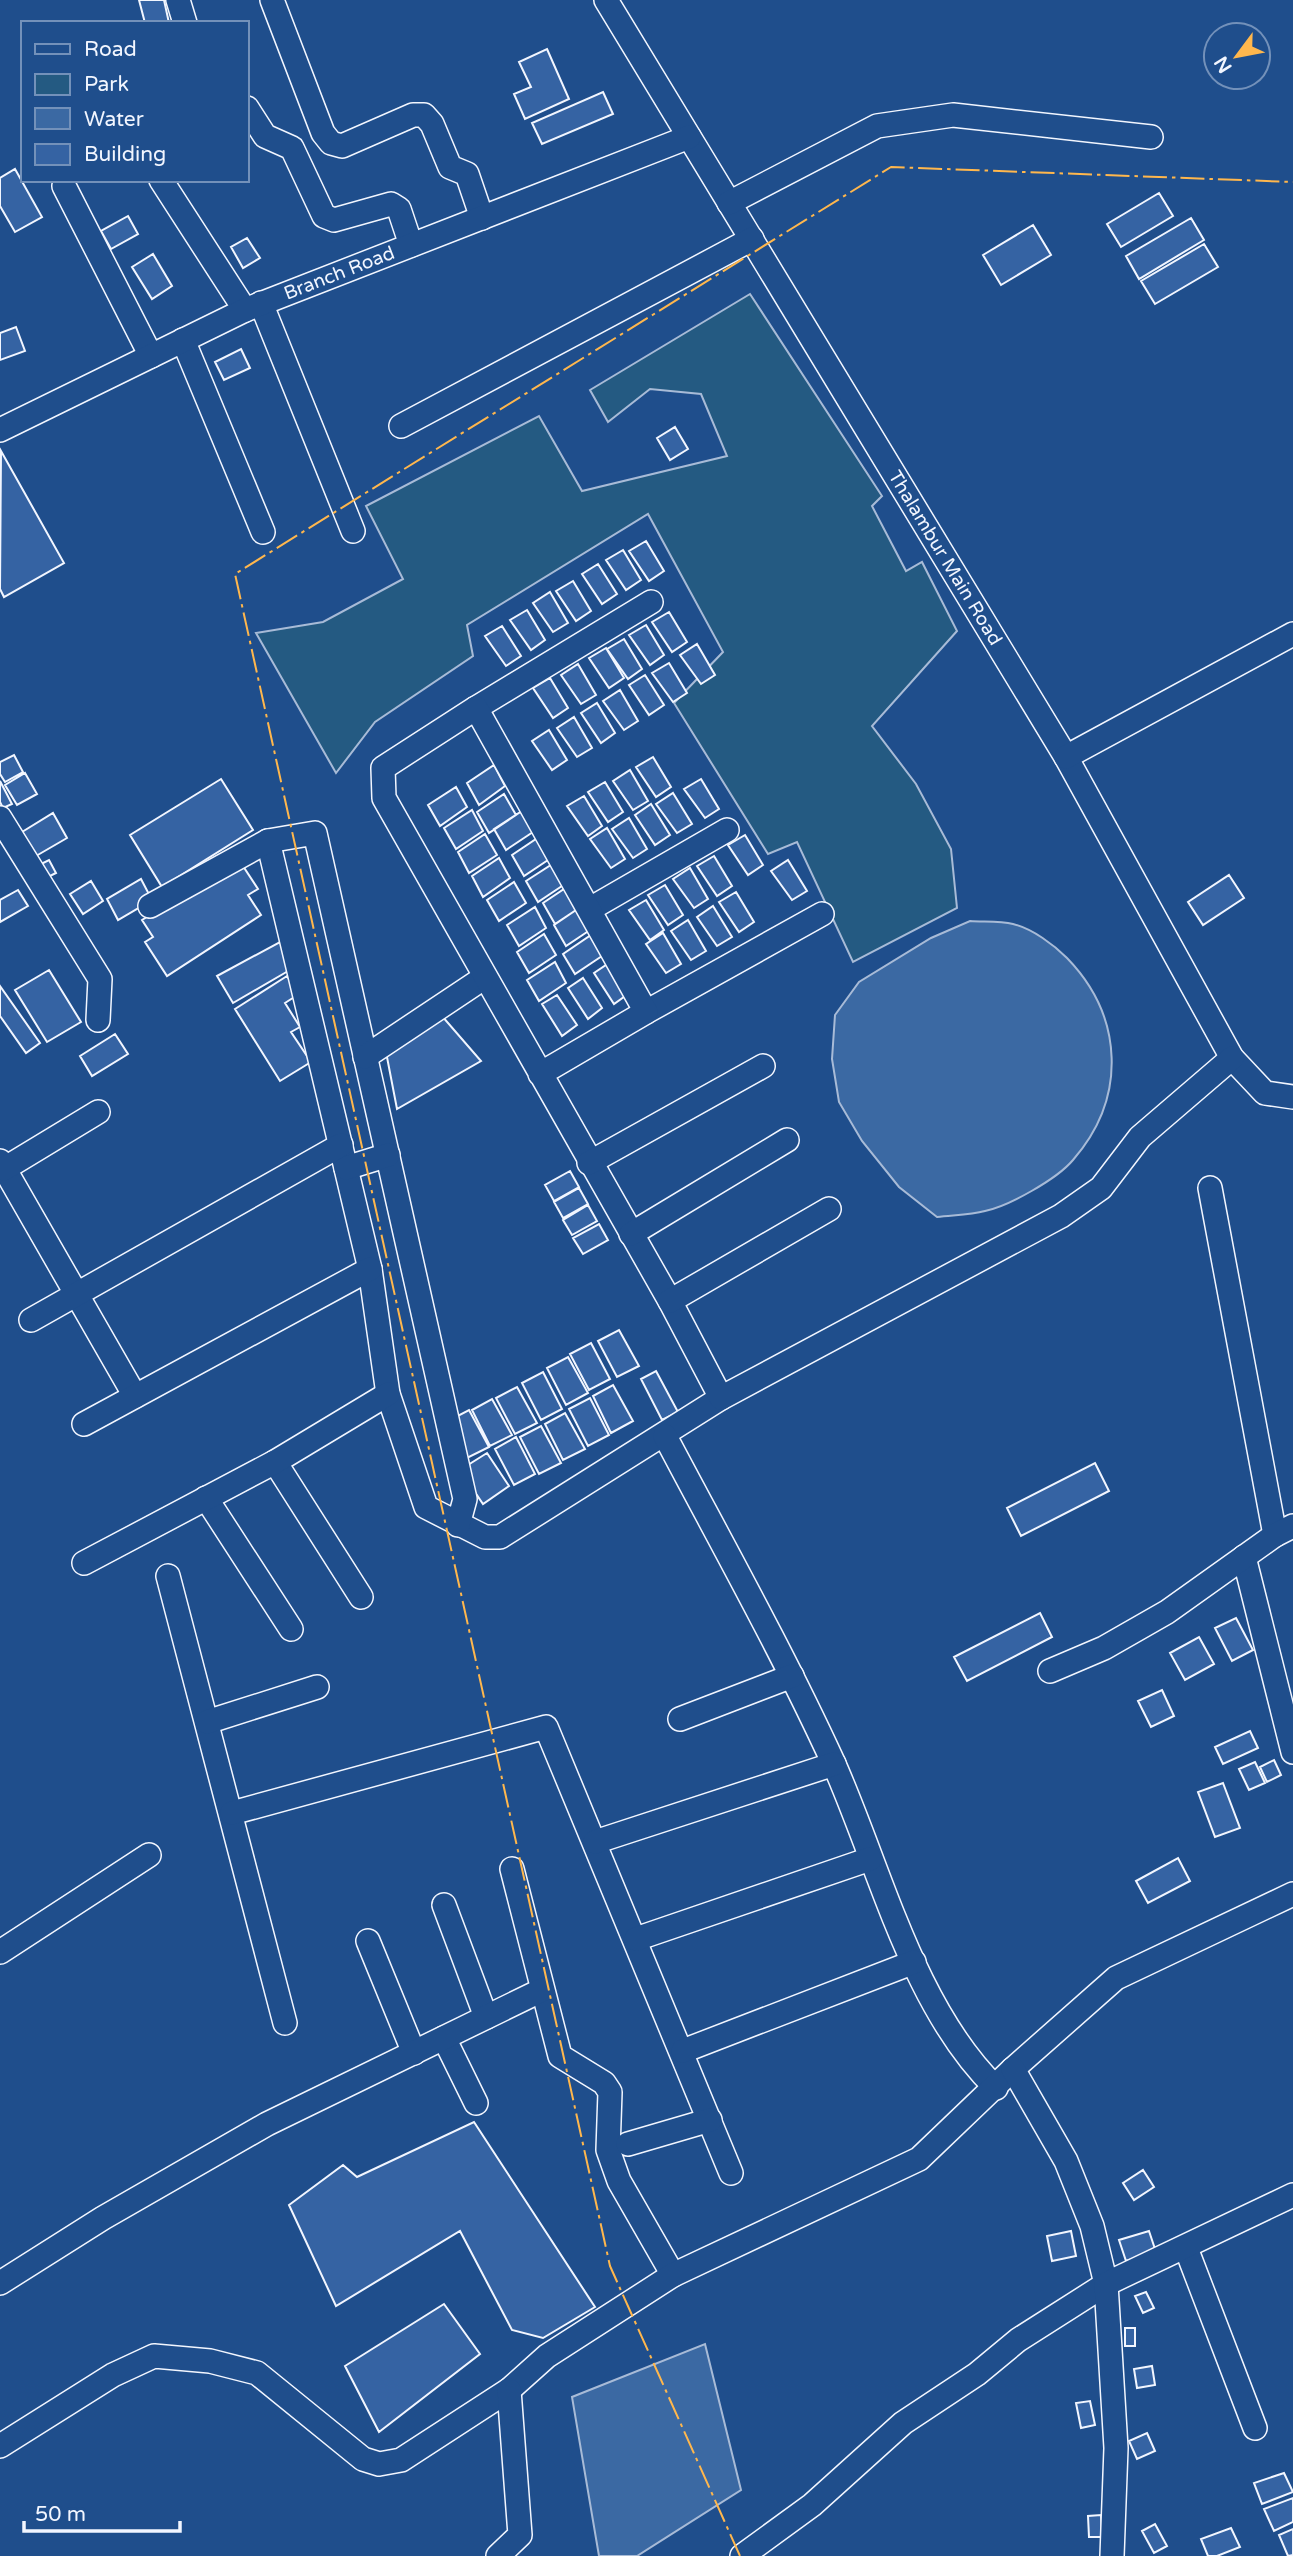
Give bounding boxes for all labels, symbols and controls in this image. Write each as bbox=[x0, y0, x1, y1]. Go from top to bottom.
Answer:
legend bbox=[21, 21, 248, 182]
north arrow bbox=[1202, 21, 1272, 91]
text: Road bbox=[84, 37, 137, 62]
text: N bbox=[1210, 52, 1237, 77]
text: Park bbox=[84, 72, 129, 97]
text: Water bbox=[84, 107, 144, 132]
text: Building bbox=[84, 142, 166, 167]
street label: Branch Road bbox=[281, 242, 398, 305]
street label: Thalambur Main Road bbox=[884, 467, 1007, 649]
scale bar bbox=[24, 2490, 180, 2534]
text: 50 m bbox=[35, 2502, 86, 2527]

